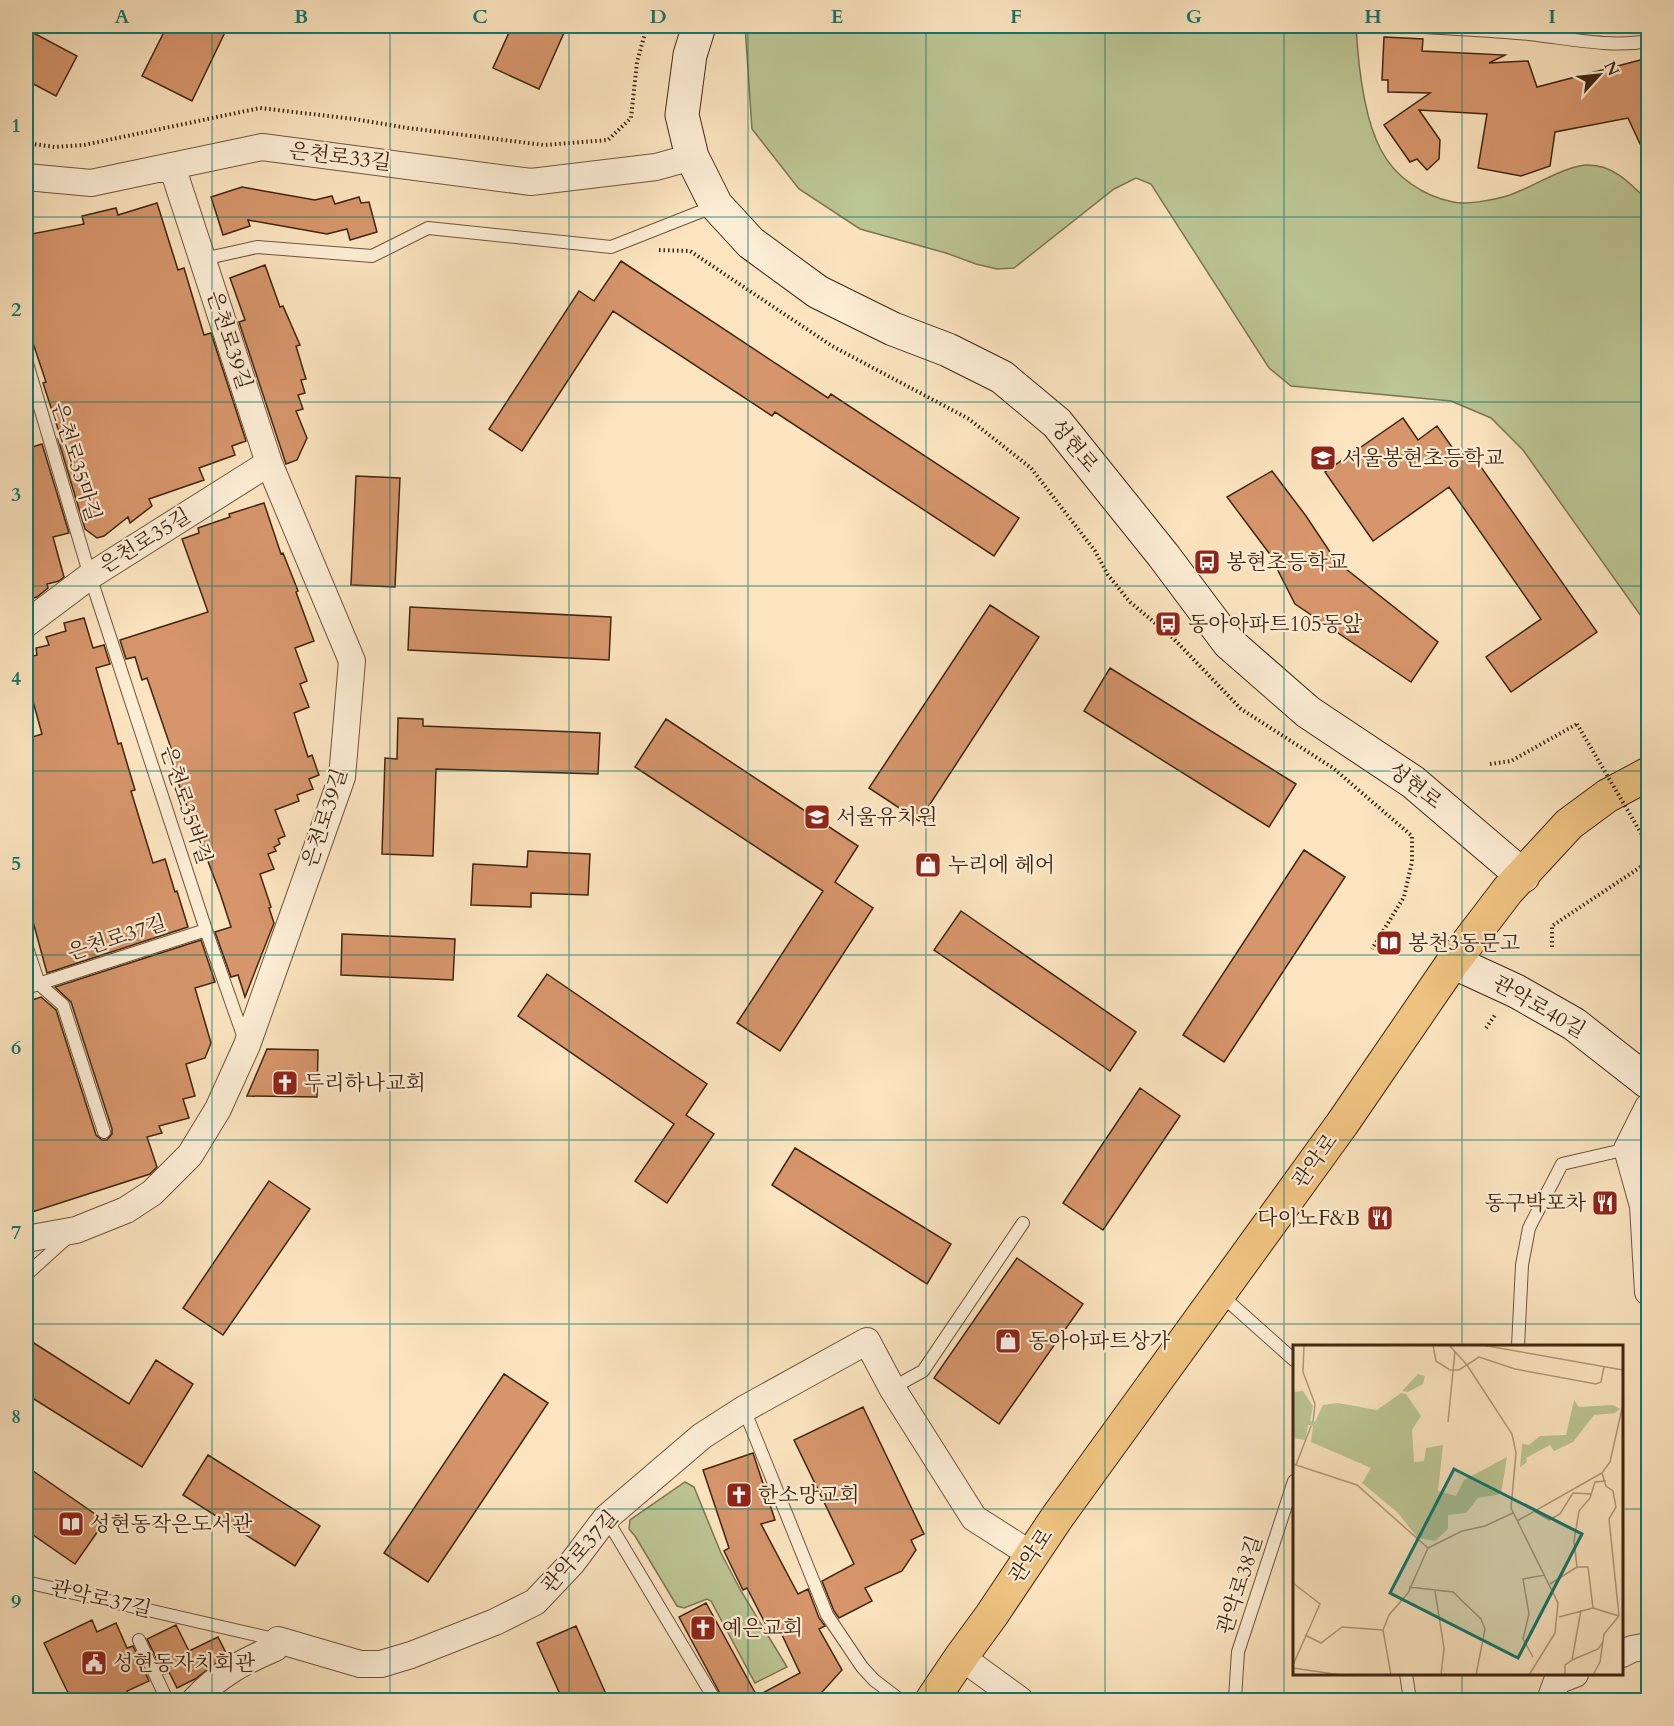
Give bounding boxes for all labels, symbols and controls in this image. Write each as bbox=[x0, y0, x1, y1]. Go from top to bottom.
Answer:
text: A bbox=[114, 3, 130, 30]
text: B bbox=[294, 3, 308, 30]
text: C bbox=[472, 3, 488, 30]
text: D bbox=[649, 3, 667, 30]
text: E bbox=[831, 3, 843, 30]
text: F bbox=[1010, 3, 1022, 30]
text: G bbox=[1186, 3, 1202, 30]
text: H bbox=[1364, 3, 1382, 30]
text: I bbox=[1548, 3, 1556, 30]
north arrow bbox=[1569, 45, 1629, 105]
text: N bbox=[1599, 57, 1624, 80]
text: 1 bbox=[11, 112, 21, 139]
street label: 은천로33길 bbox=[287, 136, 393, 178]
street label: 은천로39길 bbox=[199, 287, 259, 393]
text: 2 bbox=[11, 296, 21, 323]
street label: 은천로35마길 bbox=[44, 399, 108, 525]
street label: 성현로 bbox=[1043, 413, 1105, 479]
school or university icon: 서울봉현초등학교 bbox=[1308, 443, 1338, 473]
place label: 서울봉현초등학교 bbox=[1342, 444, 1504, 473]
text: 3 bbox=[11, 481, 21, 508]
street label: 은천로35길 bbox=[94, 501, 196, 581]
bus stop icon: 봉현초등학교 bbox=[1192, 547, 1222, 577]
place label: 봉현초등학교 bbox=[1226, 548, 1348, 577]
bus stop icon: 동아아파트105동앞 bbox=[1153, 609, 1183, 639]
place label: 동아아파트105동앞 bbox=[1188, 610, 1363, 639]
text: 4 bbox=[11, 665, 21, 692]
street label: 은천로35바길 bbox=[153, 742, 219, 868]
street label: 성현로 bbox=[1382, 756, 1448, 816]
street label: 은천로39길 bbox=[295, 765, 355, 871]
school or university icon: 서울유치원 bbox=[802, 802, 832, 832]
place label: 서울유치원 bbox=[836, 803, 937, 832]
text: 5 bbox=[11, 850, 21, 877]
shop icon: 누리에 헤어 bbox=[913, 850, 943, 880]
place label: 누리에 헤어 bbox=[948, 851, 1055, 880]
street label: 은천로37길 bbox=[64, 908, 170, 968]
library icon: 봉천3동문고 bbox=[1374, 928, 1404, 958]
place label: 봉천3동문고 bbox=[1408, 929, 1520, 958]
street label: 관악로40길 bbox=[1487, 969, 1591, 1045]
text: 6 bbox=[11, 1034, 21, 1061]
church icon: 두리하나교회 bbox=[270, 1068, 300, 1098]
place label: 두리하나교회 bbox=[304, 1069, 426, 1098]
street label: 관악로 bbox=[1285, 1128, 1345, 1194]
restaurant icon: 동구박포차 bbox=[1590, 1188, 1620, 1218]
place label: 동구박포차 bbox=[1485, 1189, 1587, 1218]
restaurant icon: 다이노F&B bbox=[1365, 1203, 1395, 1233]
place label: 다이노F&B bbox=[1257, 1204, 1360, 1233]
text: 7 bbox=[11, 1219, 21, 1246]
shop icon: 동아아파트상가 bbox=[993, 1326, 1023, 1356]
place label: 동아아파트상가 bbox=[1028, 1327, 1171, 1356]
inset map bbox=[1293, 1345, 1623, 1675]
text: 8 bbox=[11, 1403, 21, 1430]
church icon: 한소망교회 bbox=[724, 1480, 754, 1510]
place label: 한소망교회 bbox=[758, 1481, 859, 1510]
street label: 관악로37길 bbox=[535, 1504, 625, 1600]
library icon: 성현동작은도서관 bbox=[56, 1509, 86, 1539]
place label: 성현동작은도서관 bbox=[90, 1510, 253, 1539]
street label: 관악로 bbox=[1002, 1523, 1060, 1589]
street label: 관악로38길 bbox=[1210, 1532, 1270, 1638]
street label: 관악로37길 bbox=[48, 1573, 154, 1625]
text: 9 bbox=[11, 1588, 21, 1615]
church icon: 예은교회 bbox=[688, 1613, 718, 1643]
place label: 예은교회 bbox=[722, 1614, 803, 1643]
public building icon: 성현동자치회관 bbox=[79, 1648, 109, 1678]
place label: 성현동자치회관 bbox=[113, 1649, 256, 1678]

